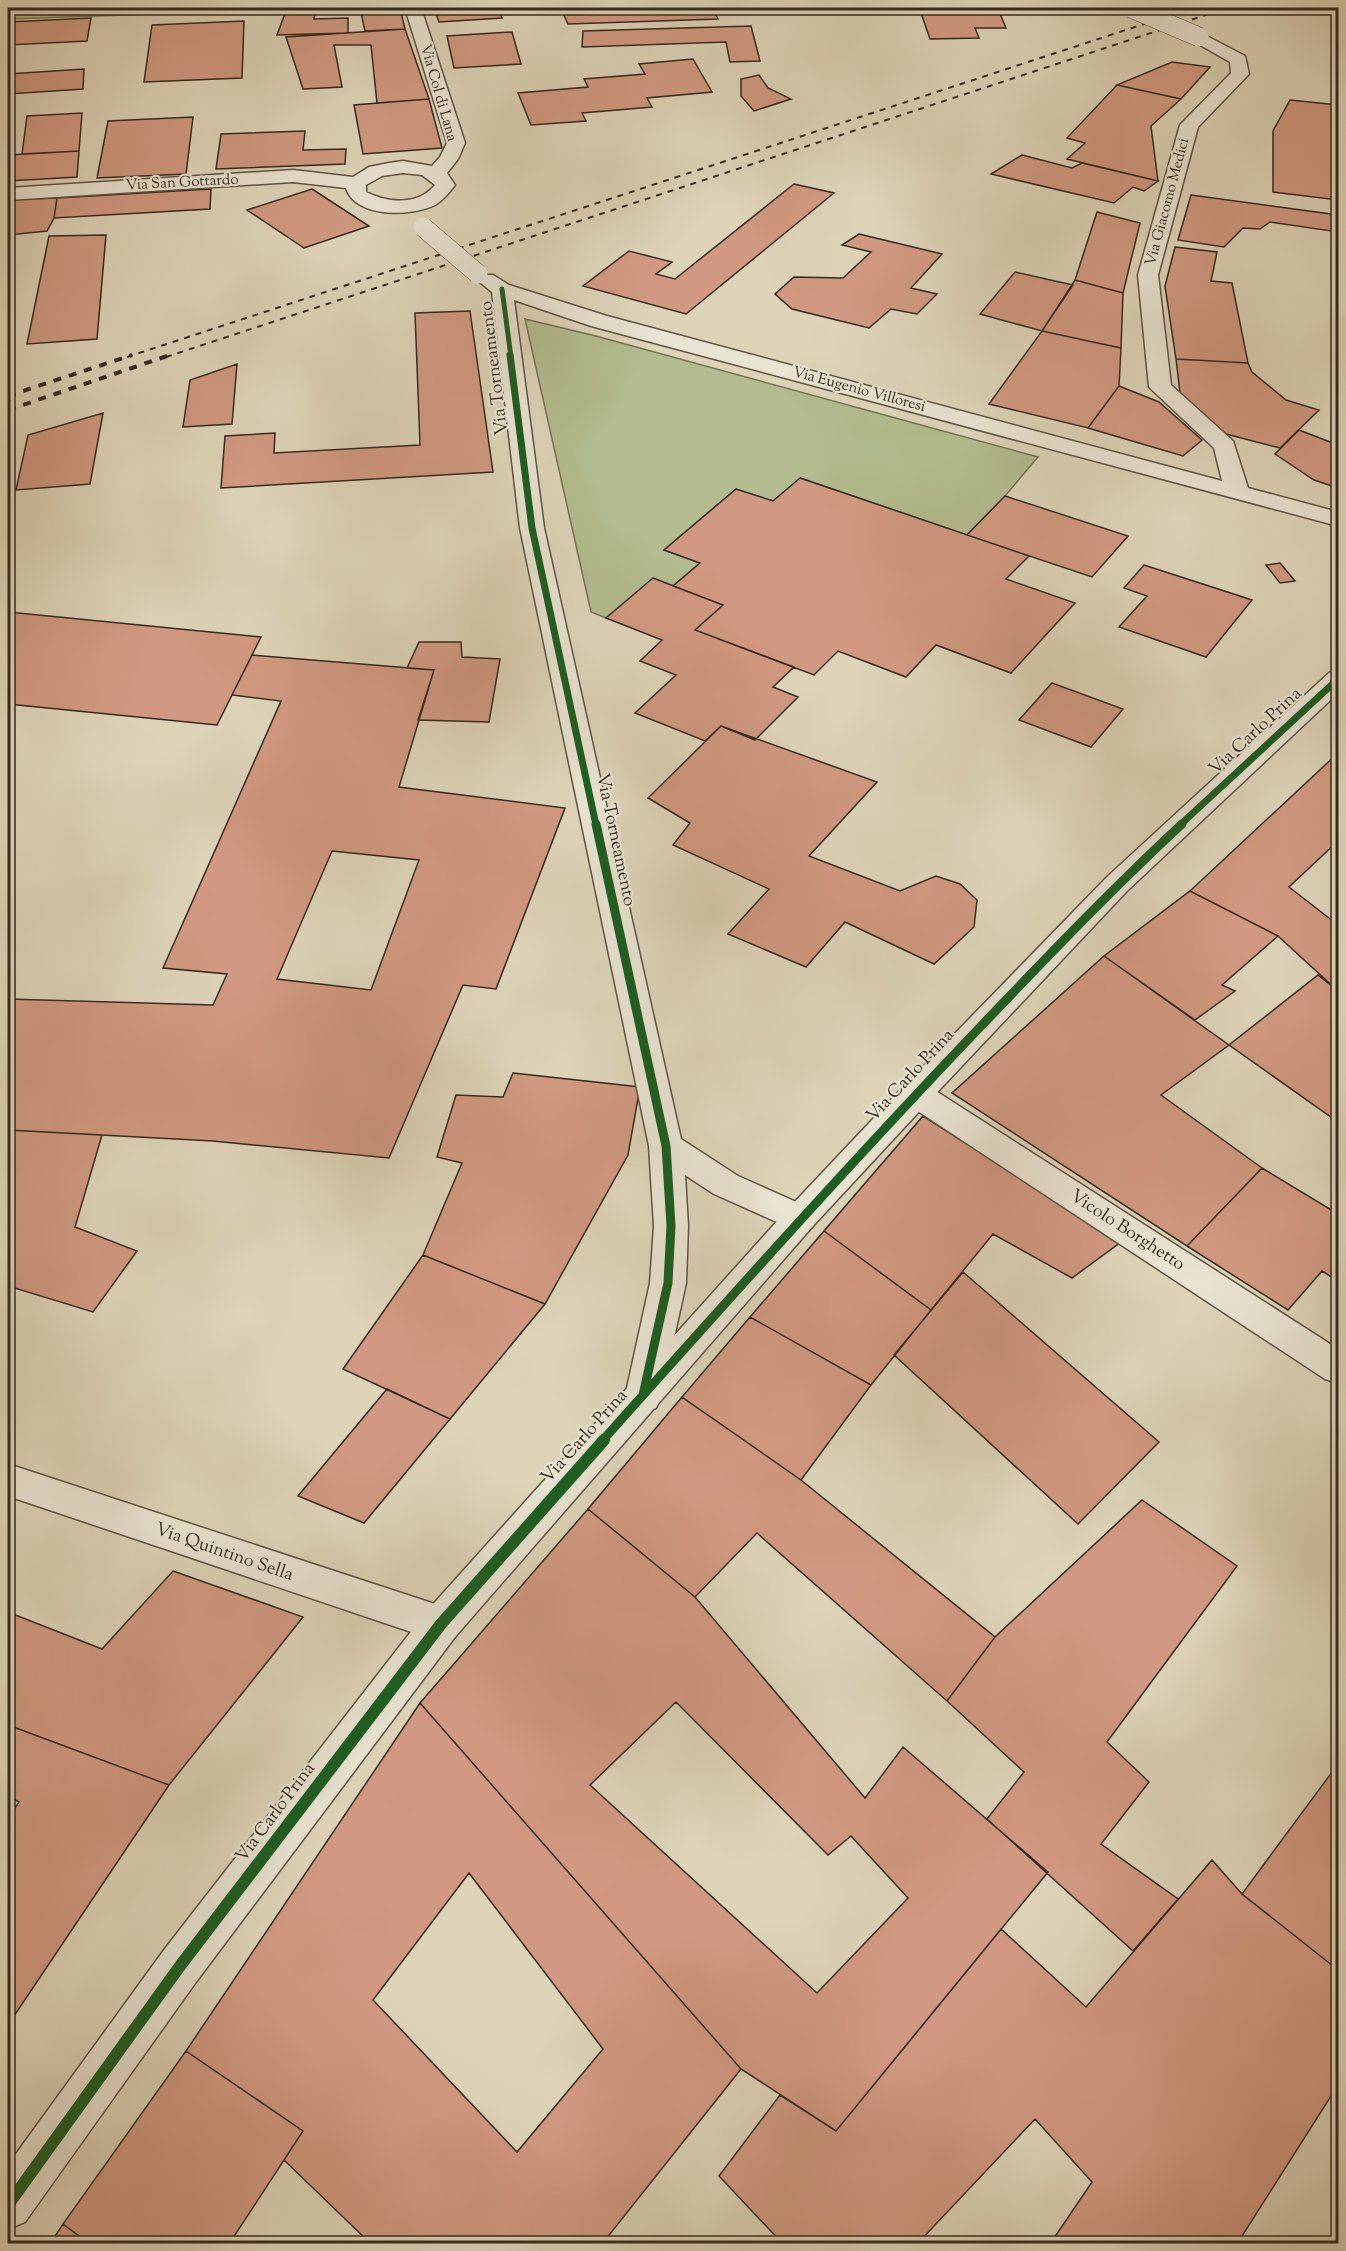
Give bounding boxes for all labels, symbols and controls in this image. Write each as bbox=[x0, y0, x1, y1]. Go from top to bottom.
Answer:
street label: Via Col di Lana bbox=[414, 42, 462, 144]
street label: Via Giacomo Medici bbox=[1141, 136, 1195, 268]
street label: Via San Gottardo bbox=[125, 170, 239, 196]
street label: Via Torneamento bbox=[474, 299, 516, 437]
street label: Via Eugenio Villoresi bbox=[790, 362, 928, 418]
street label: Via Carlo Prina bbox=[1204, 682, 1308, 782]
street label: Via Torneamento bbox=[588, 771, 642, 909]
street label: Via Carlo Prina bbox=[861, 1024, 961, 1128]
street label: Vicolo Borghetto bbox=[1064, 1184, 1190, 1278]
street label: Via Carlo Prina bbox=[536, 1384, 634, 1490]
street label: Via Quintino Sella bbox=[151, 1517, 297, 1589]
street label: Via Carlo Prina bbox=[230, 1758, 322, 1868]

